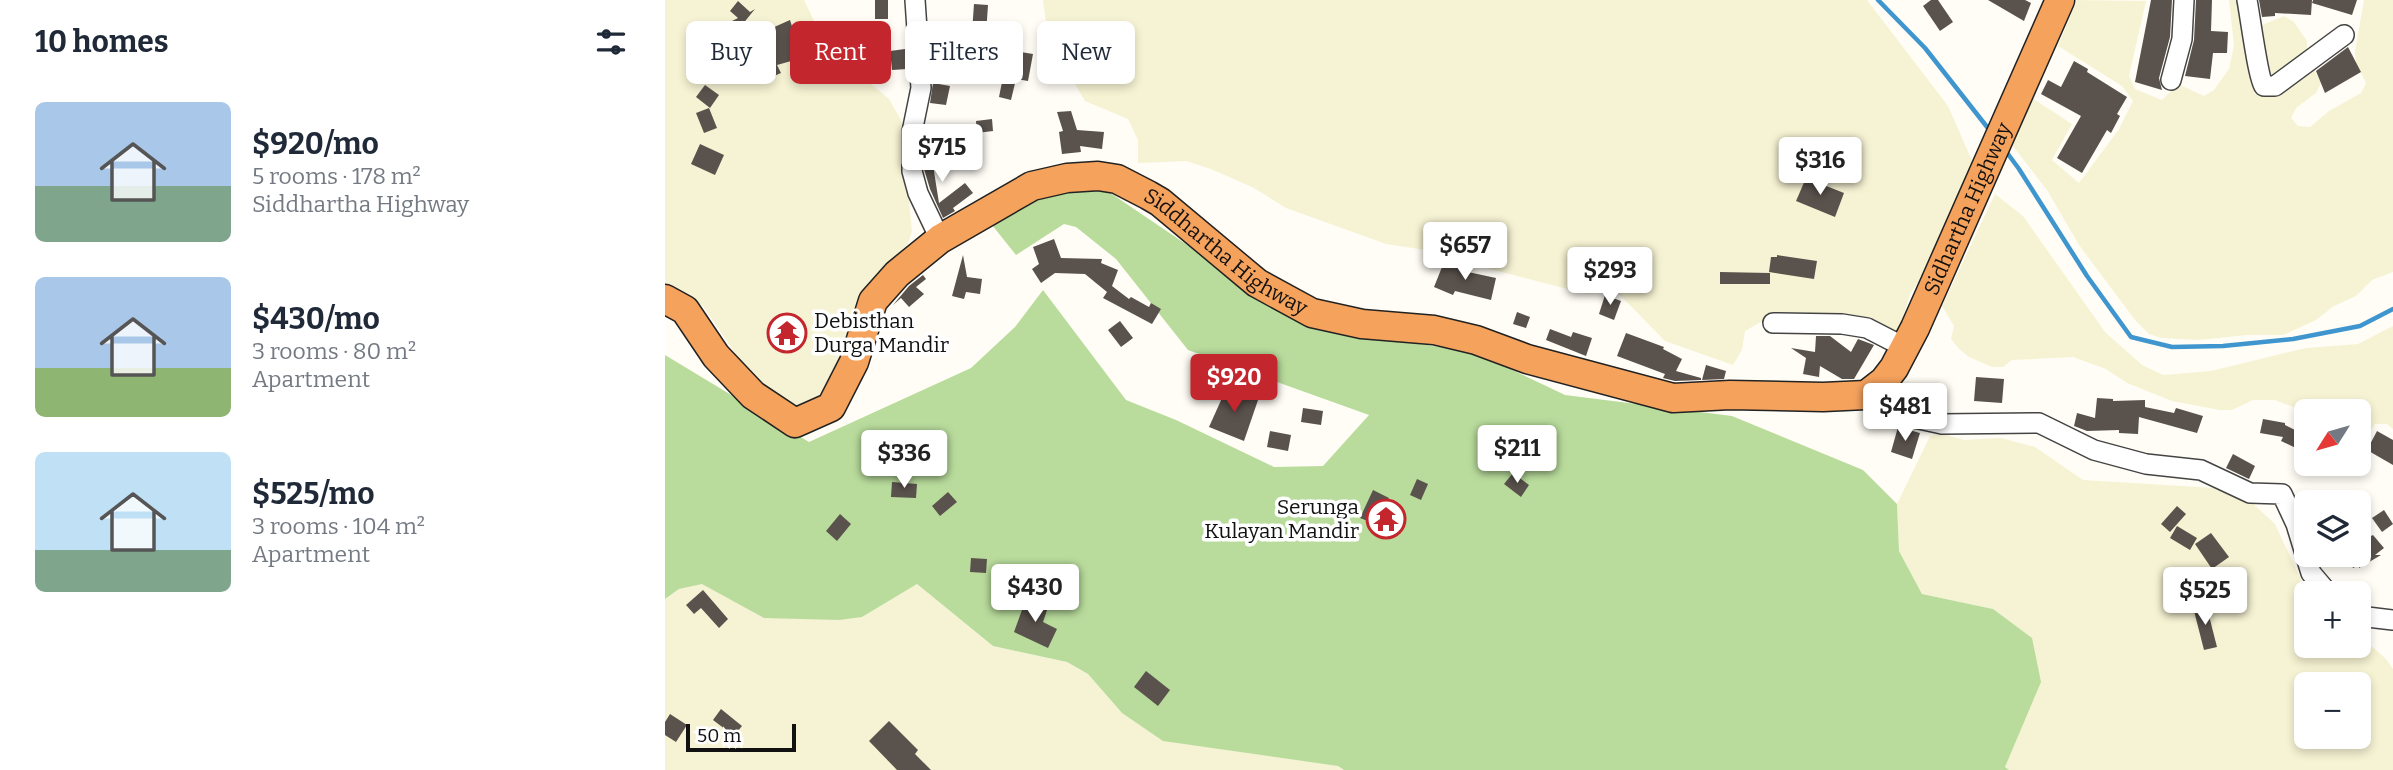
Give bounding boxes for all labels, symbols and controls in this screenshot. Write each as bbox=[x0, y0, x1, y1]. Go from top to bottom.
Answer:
chip: Buy bbox=[686, 21, 776, 84]
chip: Rent bbox=[790, 21, 891, 84]
chip: Filters bbox=[905, 21, 1023, 84]
chip: New bbox=[1037, 21, 1135, 84]
icon: filters bbox=[592, 23, 630, 61]
text: 10 homes bbox=[35, 24, 169, 60]
street label: Sidhartha Highway bbox=[1918, 118, 2018, 299]
pin: $715 bbox=[901, 124, 983, 184]
text: $920/mo bbox=[252, 126, 379, 162]
icon: home bbox=[91, 130, 175, 214]
text: $715 bbox=[918, 133, 966, 161]
pin: $316 bbox=[1779, 138, 1861, 197]
text: $316 bbox=[1795, 146, 1845, 174]
text: 5 rooms · 178 m² bbox=[252, 162, 421, 190]
street label: Siddhartha Highway bbox=[1139, 183, 1313, 322]
text: Siddhartha Highway bbox=[252, 190, 469, 218]
pin: $657 bbox=[1424, 222, 1506, 282]
text: $657 bbox=[1439, 231, 1491, 259]
pin: $293 bbox=[1569, 247, 1651, 307]
text: $293 bbox=[1583, 256, 1637, 284]
text: $430/mo bbox=[252, 301, 380, 337]
icon: home bbox=[91, 305, 175, 389]
place label: Debisthan Durga Mandir bbox=[814, 308, 949, 358]
temple icon: Debisthan Durga Mandir bbox=[766, 312, 808, 354]
text: 3 rooms · 80 m² bbox=[252, 337, 416, 365]
pin: $920 bbox=[1193, 354, 1275, 414]
text: $920 bbox=[1206, 363, 1262, 391]
text: Apartment bbox=[252, 365, 370, 393]
pin: $481 bbox=[1864, 384, 1946, 443]
text: $481 bbox=[1879, 392, 1931, 420]
north arrow bbox=[2294, 399, 2371, 476]
map controls bbox=[2294, 399, 2371, 749]
pin: $211 bbox=[1476, 426, 1558, 485]
pin: $336 bbox=[863, 430, 945, 490]
text: $211 bbox=[1494, 434, 1540, 462]
text: $336 bbox=[877, 439, 931, 467]
text: $525/mo bbox=[252, 476, 375, 512]
icon: home bbox=[91, 480, 175, 564]
button: layers bbox=[2294, 490, 2371, 567]
place label: Serunga Kulayan Mandir bbox=[1204, 494, 1360, 544]
temple icon: Serunga Kulayan Mandir bbox=[1365, 498, 1407, 540]
text: 3 rooms · 104 m² bbox=[252, 512, 425, 540]
text: Apartment bbox=[252, 540, 370, 568]
pin: $430 bbox=[994, 564, 1076, 624]
pin: $525 bbox=[2164, 568, 2246, 627]
text: $430 bbox=[1007, 573, 1063, 601]
text: $525 bbox=[2179, 576, 2231, 604]
button: + bbox=[2294, 581, 2371, 658]
button: − bbox=[2294, 672, 2371, 749]
scale bar bbox=[686, 721, 796, 753]
text: 50 m bbox=[697, 724, 741, 747]

